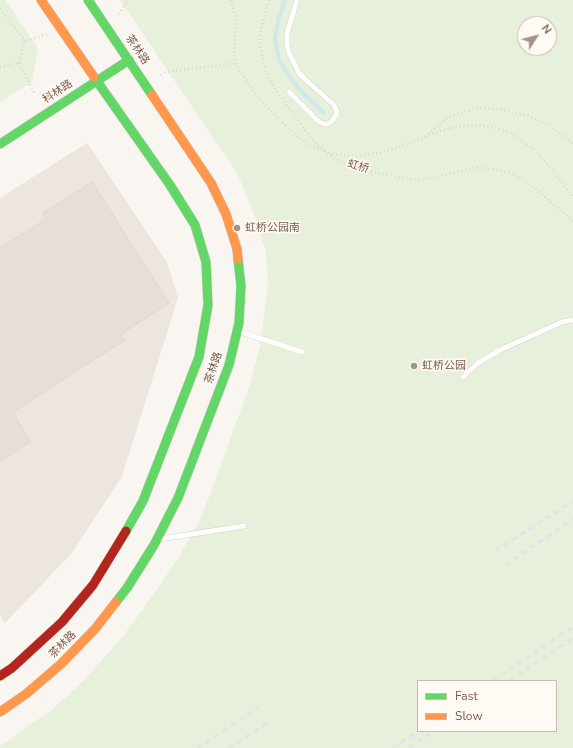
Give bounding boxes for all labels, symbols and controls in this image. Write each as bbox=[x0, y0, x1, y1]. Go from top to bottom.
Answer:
north arrow bbox=[517, 16, 557, 56]
text: N bbox=[538, 21, 555, 37]
street label: 茶林路 bbox=[122, 33, 152, 67]
street label: 科林路 bbox=[41, 77, 75, 107]
street label: 虹桥 bbox=[346, 157, 370, 177]
place label: 虹桥公园南 bbox=[245, 221, 300, 235]
marker: 虹桥公园南 bbox=[232, 223, 242, 233]
street label: 茶林路 bbox=[202, 350, 226, 386]
place label: 虹桥公园 bbox=[422, 359, 466, 373]
marker: 虹桥公园 bbox=[409, 361, 419, 371]
street label: 茶林路 bbox=[47, 629, 79, 661]
legend bbox=[417, 680, 557, 732]
text: Fast bbox=[455, 688, 478, 704]
text: Slow bbox=[455, 708, 483, 724]

